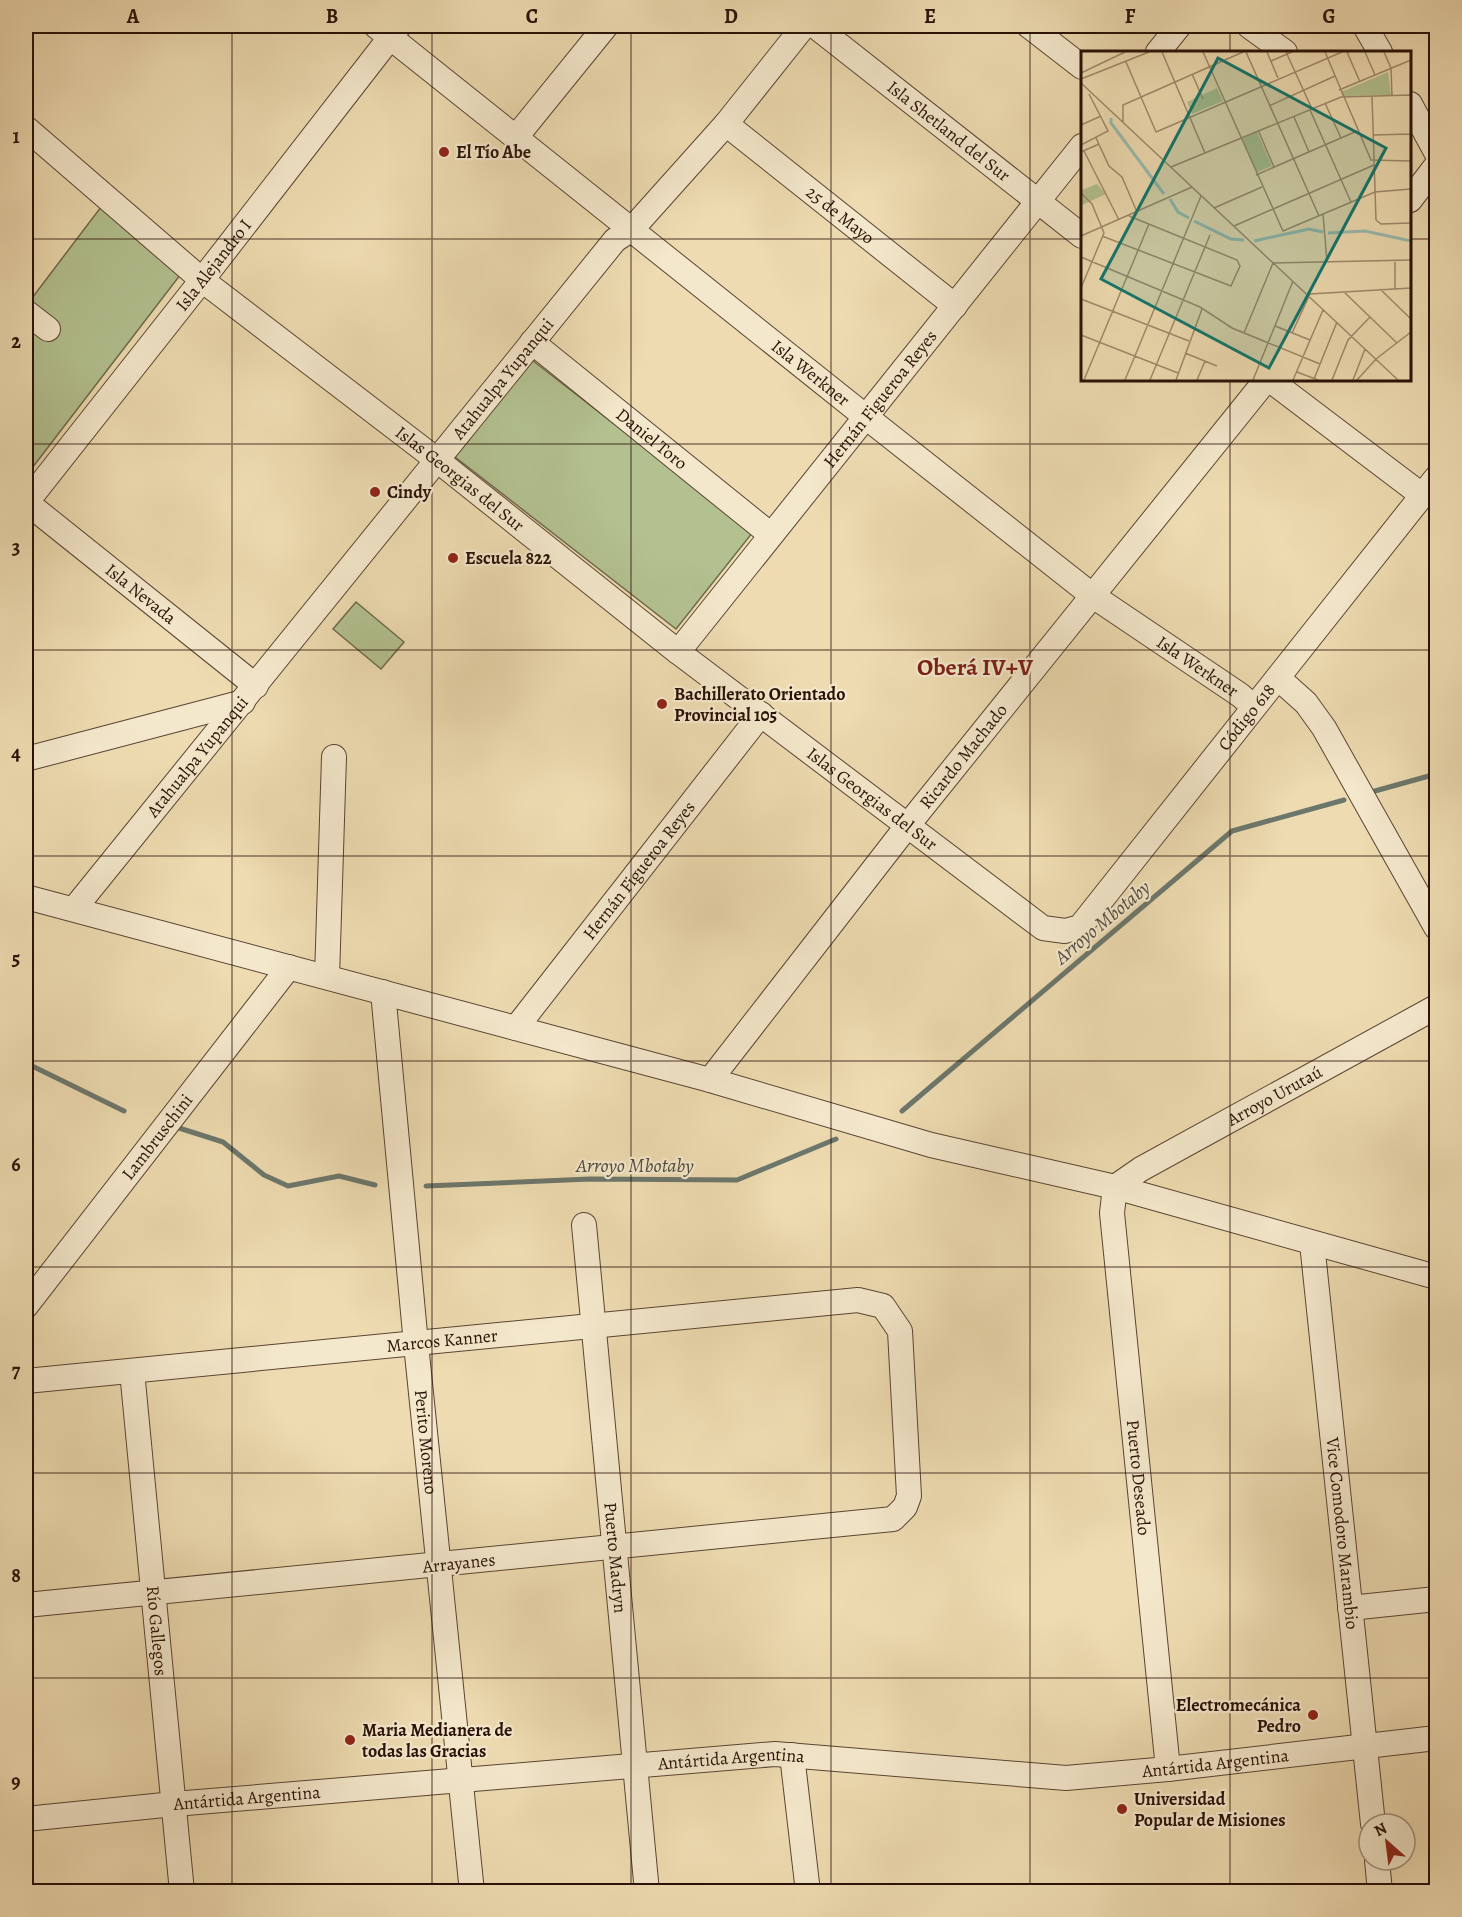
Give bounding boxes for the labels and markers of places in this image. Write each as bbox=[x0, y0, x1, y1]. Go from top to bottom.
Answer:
place label: El Tío Abe bbox=[456, 140, 531, 164]
marker: El Tío Abe bbox=[437, 145, 451, 159]
place label: Cindy bbox=[387, 480, 432, 504]
marker: Cindy bbox=[368, 485, 382, 499]
place label: Escuela 822 bbox=[465, 546, 552, 570]
marker: Escuela 822 bbox=[446, 551, 460, 565]
place label: Bachillerato Orientado Provincial 105 bbox=[674, 682, 846, 727]
marker: Bachillerato Orientado Provincial 105 bbox=[655, 697, 669, 711]
place label: Electromecánica Pedro bbox=[1176, 1693, 1301, 1738]
marker: Electromecánica Pedro bbox=[1306, 1708, 1320, 1722]
place label: Maria Medianera de todas las Gracias bbox=[362, 1718, 512, 1763]
marker: Maria Medianera de todas las Gracias bbox=[343, 1733, 357, 1747]
place label: Universidad Popular de Misiones bbox=[1134, 1787, 1286, 1832]
marker: Universidad Popular de Misiones bbox=[1115, 1802, 1129, 1816]

